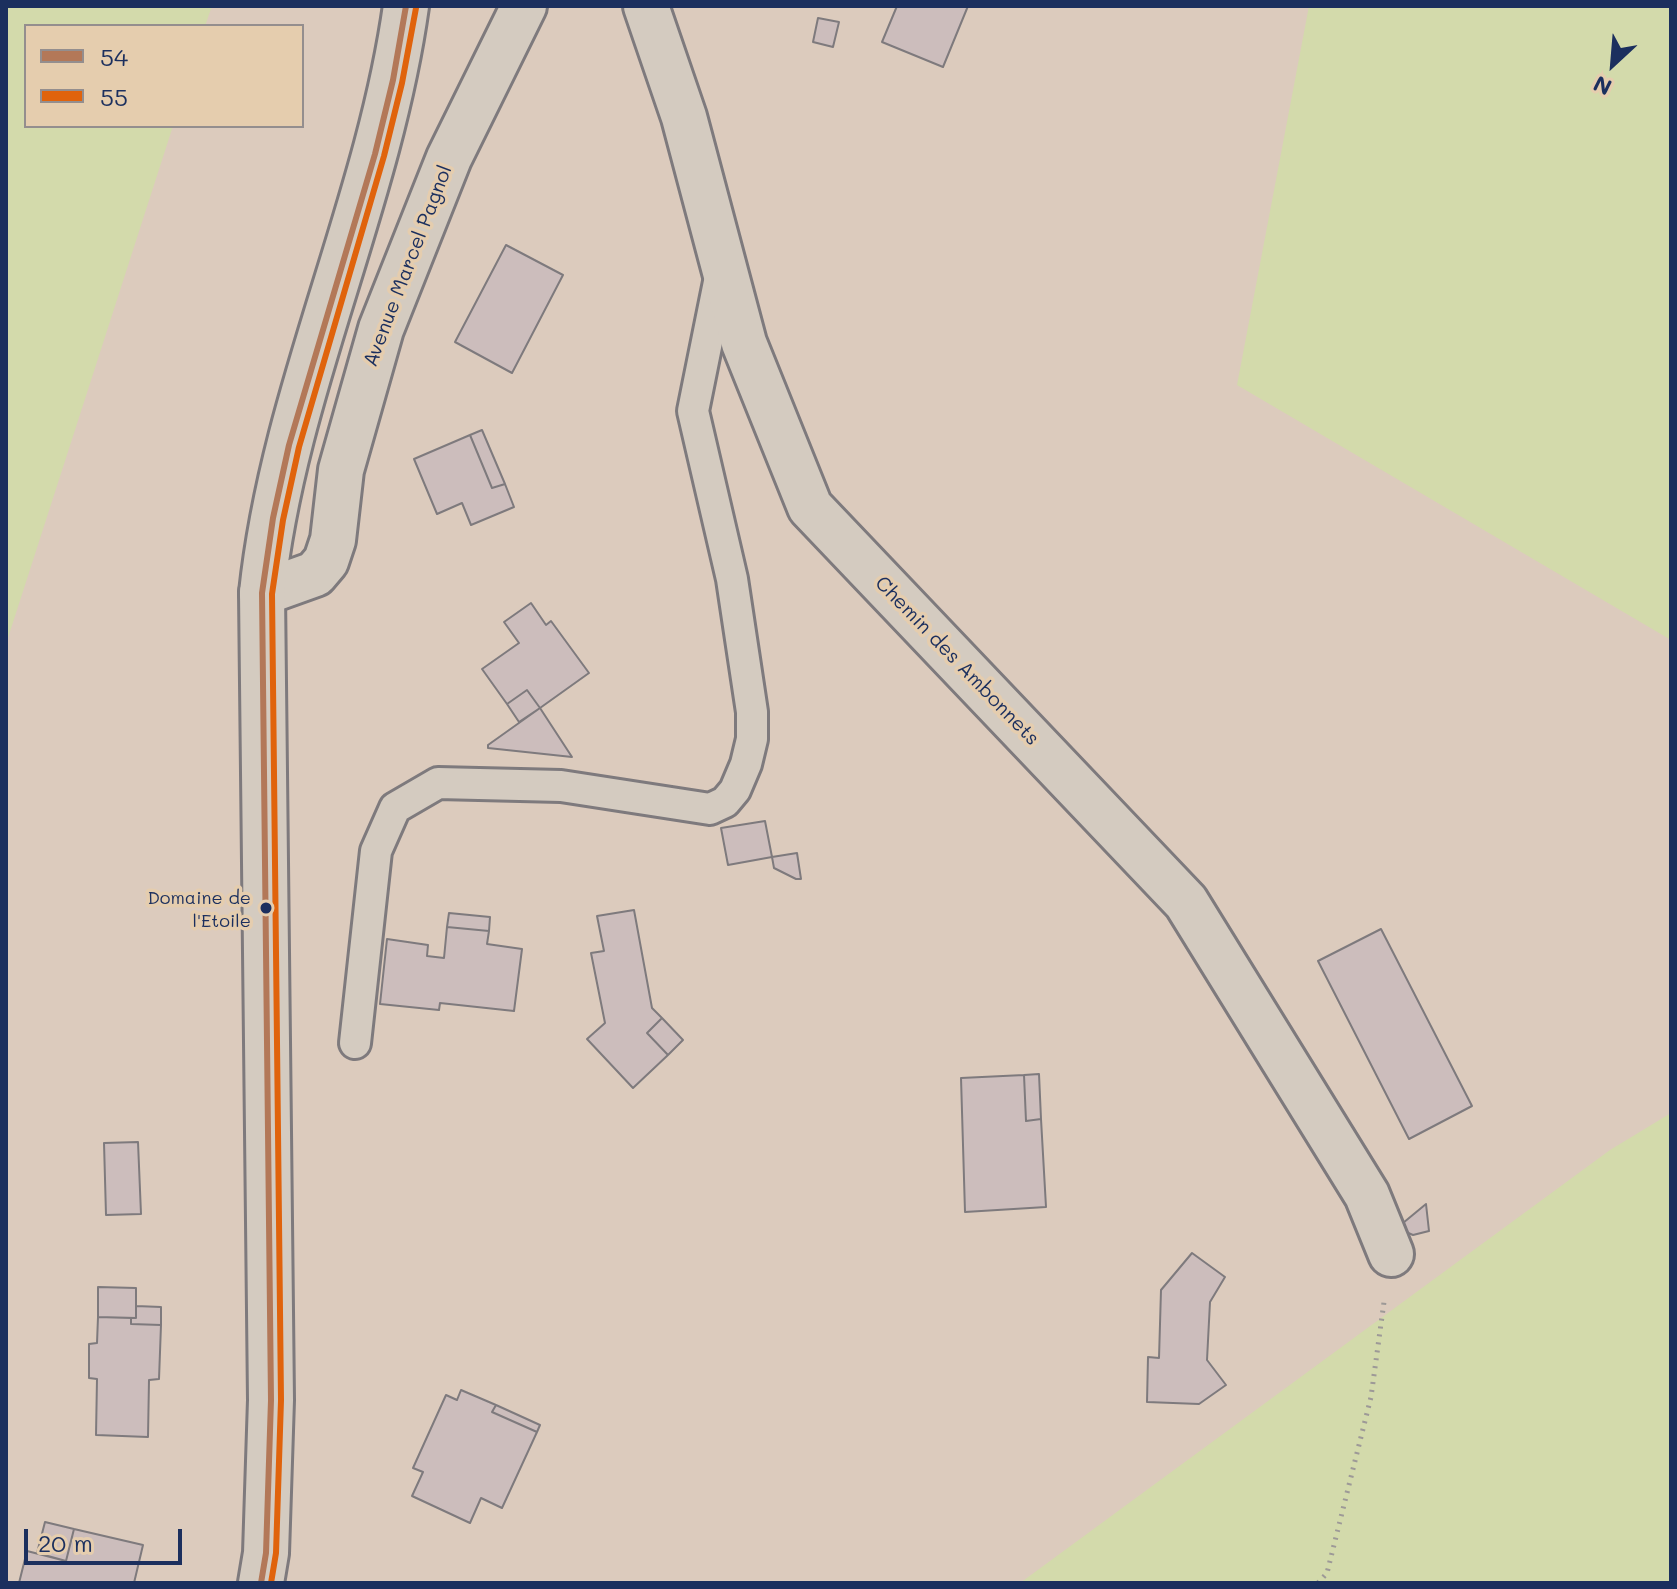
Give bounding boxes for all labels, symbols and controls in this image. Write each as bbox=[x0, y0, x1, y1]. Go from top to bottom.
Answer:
legend bbox=[24, 24, 304, 128]
north arrow bbox=[1573, 24, 1653, 104]
text: 54 bbox=[100, 41, 128, 72]
text: N bbox=[1588, 69, 1616, 103]
text: 55 bbox=[100, 81, 128, 112]
street label: Avenue Marcel Pagnol bbox=[358, 162, 458, 370]
street label: Chemin des Ambonnets bbox=[870, 571, 1044, 751]
place label: Domaine de l'Etoile bbox=[147, 887, 251, 930]
marker: Domaine de l'Etoile bbox=[258, 900, 274, 916]
scale bar bbox=[28, 1513, 186, 1563]
text: 20 m bbox=[38, 1527, 93, 1558]

